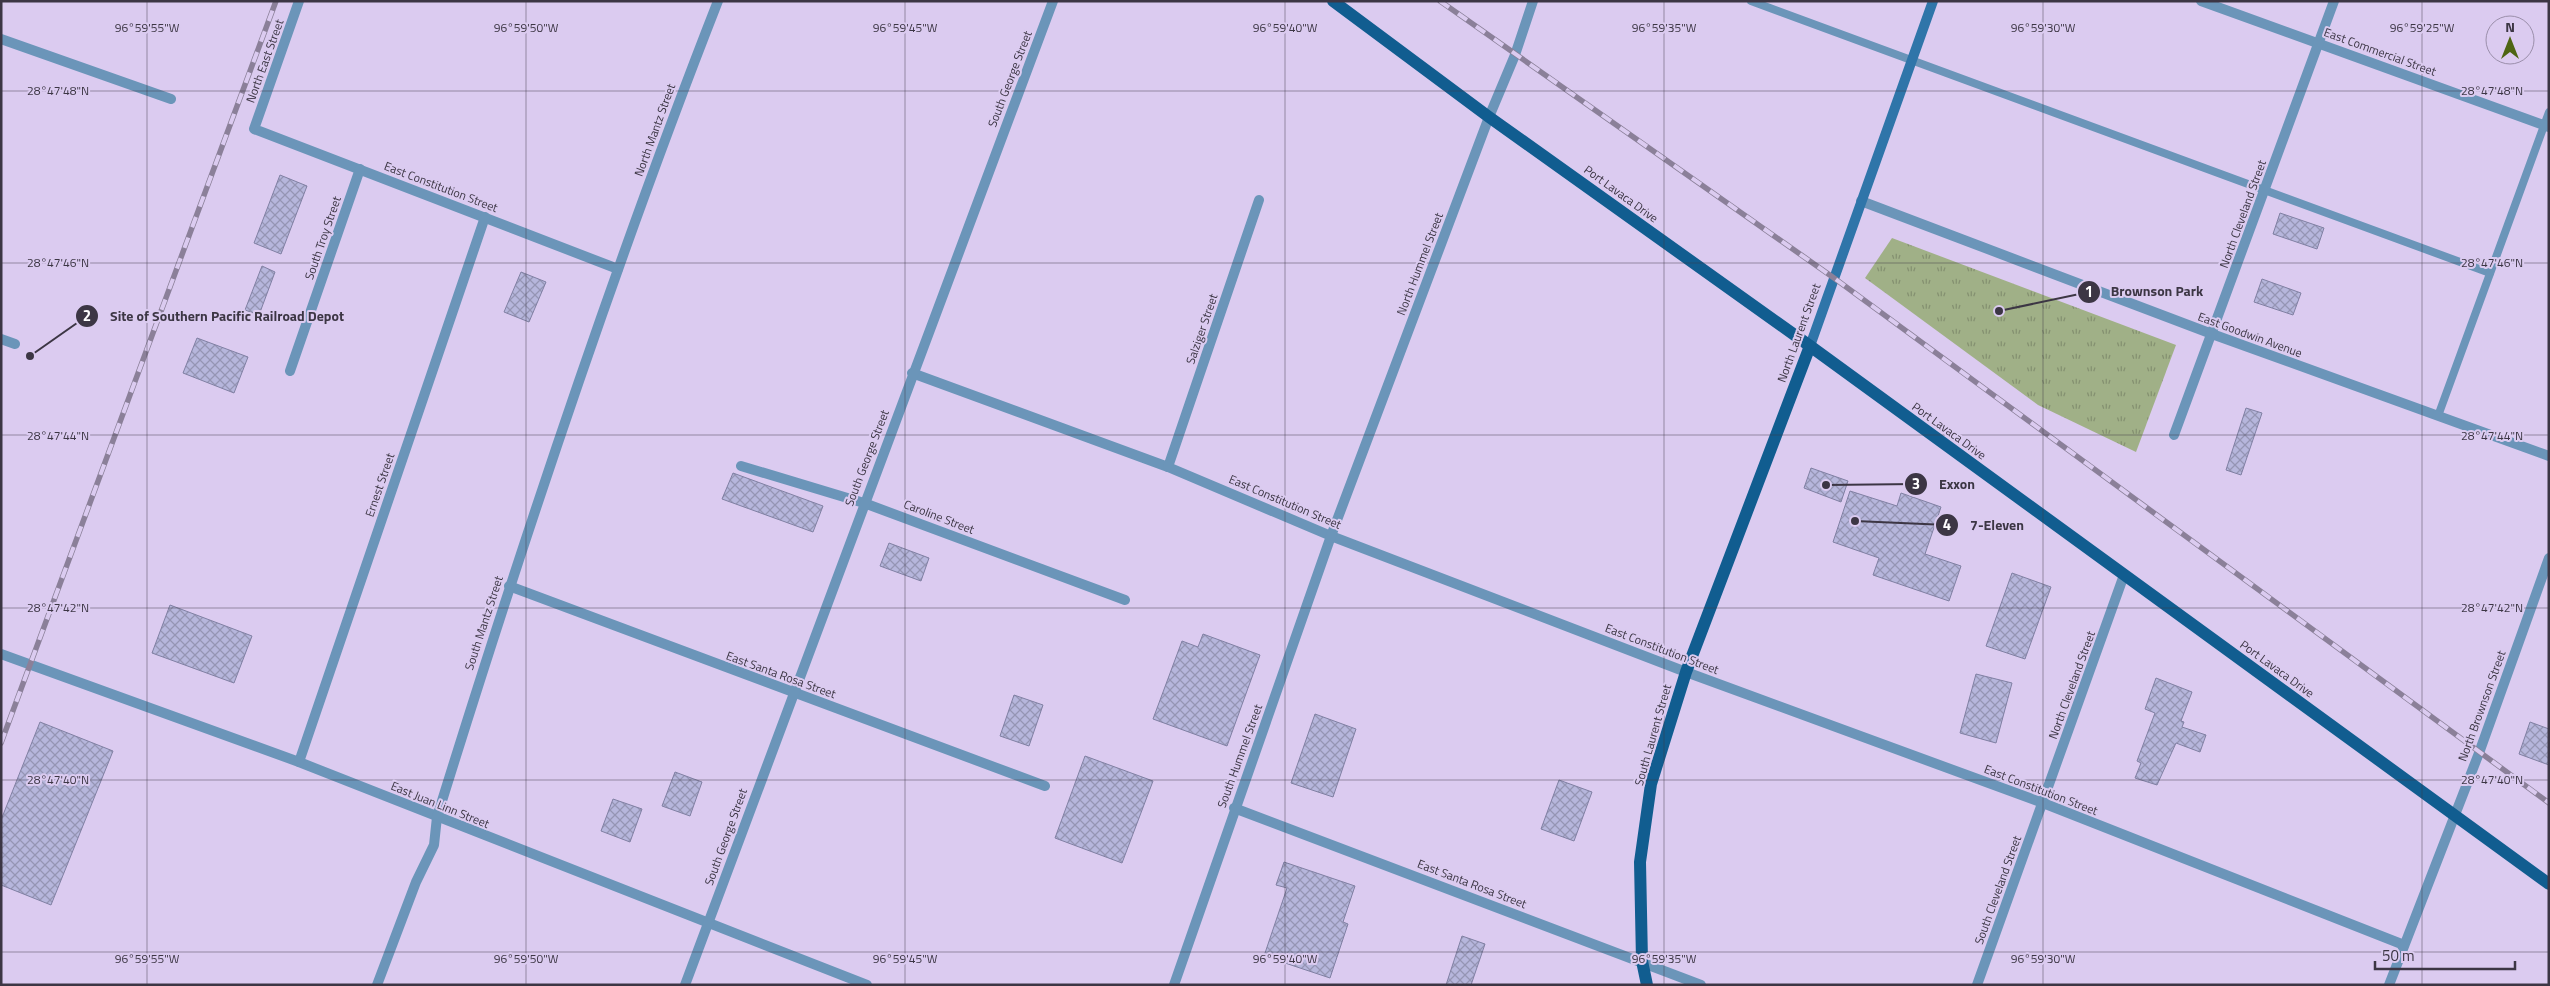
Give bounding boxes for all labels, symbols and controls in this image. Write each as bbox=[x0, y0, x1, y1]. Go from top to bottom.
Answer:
north arrow bbox=[2485, 15, 2535, 65]
street label: North East Street bbox=[241, 16, 289, 105]
text: N bbox=[2505, 16, 2515, 37]
text: 96°59'55"W bbox=[115, 18, 180, 37]
text: 96°59'50"W bbox=[494, 18, 559, 37]
text: 96°59'45"W bbox=[873, 18, 938, 37]
text: 96°59'40"W bbox=[1253, 18, 1318, 37]
text: 96°59'35"W bbox=[1632, 18, 1697, 37]
text: 96°59'30"W bbox=[2011, 18, 2076, 37]
text: 96°59'25"W bbox=[2390, 18, 2455, 37]
street label: East Commercial Street bbox=[2321, 22, 2440, 81]
street label: South George Street bbox=[982, 27, 1037, 130]
street label: North Mantz Street bbox=[629, 80, 680, 179]
text: 28°47'48"N bbox=[27, 81, 89, 100]
text: 28°47'48"N bbox=[2461, 81, 2523, 100]
street label: East Constitution Street bbox=[382, 156, 502, 217]
street label: North Cleveland Street bbox=[2214, 156, 2271, 271]
street label: Port Lavaca Drive bbox=[1580, 160, 1662, 227]
street label: South Troy Street bbox=[299, 193, 346, 282]
street label: North Hummel Street bbox=[1391, 209, 1448, 318]
text: 28°47'46"N bbox=[27, 253, 89, 272]
text: 28°47'46"N bbox=[2461, 253, 2523, 272]
callout: Brownson Park bbox=[2076, 277, 2214, 306]
street label: North Laurent Street bbox=[1772, 280, 1826, 385]
text: 1 bbox=[2085, 280, 2093, 303]
text: Brownson Park bbox=[2111, 280, 2204, 301]
street label: Salziger Street bbox=[1181, 290, 1223, 367]
callout: Site of Southern Pacific Railroad Depot bbox=[75, 301, 354, 330]
text: 2 bbox=[83, 304, 91, 327]
text: Site of Southern Pacific Railroad Depot bbox=[110, 305, 344, 326]
street label: East Goodwin Avenue bbox=[2195, 307, 2305, 362]
street label: Port Lavaca Drive bbox=[1908, 397, 1990, 464]
street label: South George Street bbox=[839, 406, 894, 509]
text: 28°47'44"N bbox=[27, 426, 89, 445]
text: 28°47'44"N bbox=[2461, 426, 2523, 445]
street label: Ernest Street bbox=[360, 449, 400, 519]
street label: East Constitution Street bbox=[1226, 469, 1345, 534]
callout: Exxon bbox=[1903, 469, 1985, 498]
text: 3 bbox=[1912, 472, 1920, 495]
text: Exxon bbox=[1939, 473, 1975, 494]
street label: Caroline Street bbox=[901, 494, 978, 539]
callout: 7-Eleven bbox=[1935, 510, 2034, 539]
text: 4 bbox=[1943, 513, 1951, 536]
text: 7-Eleven bbox=[1970, 514, 2024, 535]
street label: South Mantz Street bbox=[459, 572, 508, 673]
text: 28°47'42"N bbox=[27, 598, 89, 617]
text: 28°47'42"N bbox=[2461, 598, 2523, 617]
street label: East Constitution Street bbox=[1603, 618, 1723, 679]
street label: North Cleveland Street bbox=[2043, 627, 2100, 742]
street label: Port Lavaca Drive bbox=[2236, 635, 2318, 702]
street label: East Santa Rosa Street bbox=[724, 646, 839, 704]
street label: North Brownson Street bbox=[2453, 647, 2511, 764]
street label: South Laurent Street bbox=[1629, 681, 1676, 788]
street label: South Hummel Street bbox=[1212, 700, 1267, 811]
street label: East Constitution Street bbox=[1982, 759, 2102, 820]
text: 28°47'40"N bbox=[27, 770, 89, 789]
text: 28°47'40"N bbox=[2461, 770, 2523, 789]
street label: East Juan Linn Street bbox=[388, 776, 493, 833]
street label: South George Street bbox=[699, 785, 752, 888]
street label: South Cleveland Street bbox=[1969, 832, 2026, 947]
street label: East Santa Rosa Street bbox=[1415, 854, 1530, 913]
scale bar bbox=[2375, 938, 2515, 970]
text: 50 m bbox=[2382, 944, 2415, 967]
text: 96°59'55"W bbox=[115, 949, 180, 968]
text: 96°59'50"W bbox=[494, 949, 559, 968]
text: 96°59'45"W bbox=[873, 949, 938, 968]
text: 96°59'40"W bbox=[1253, 949, 1318, 968]
text: 96°59'35"W bbox=[1632, 949, 1697, 968]
text: 96°59'30"W bbox=[2011, 949, 2076, 968]

